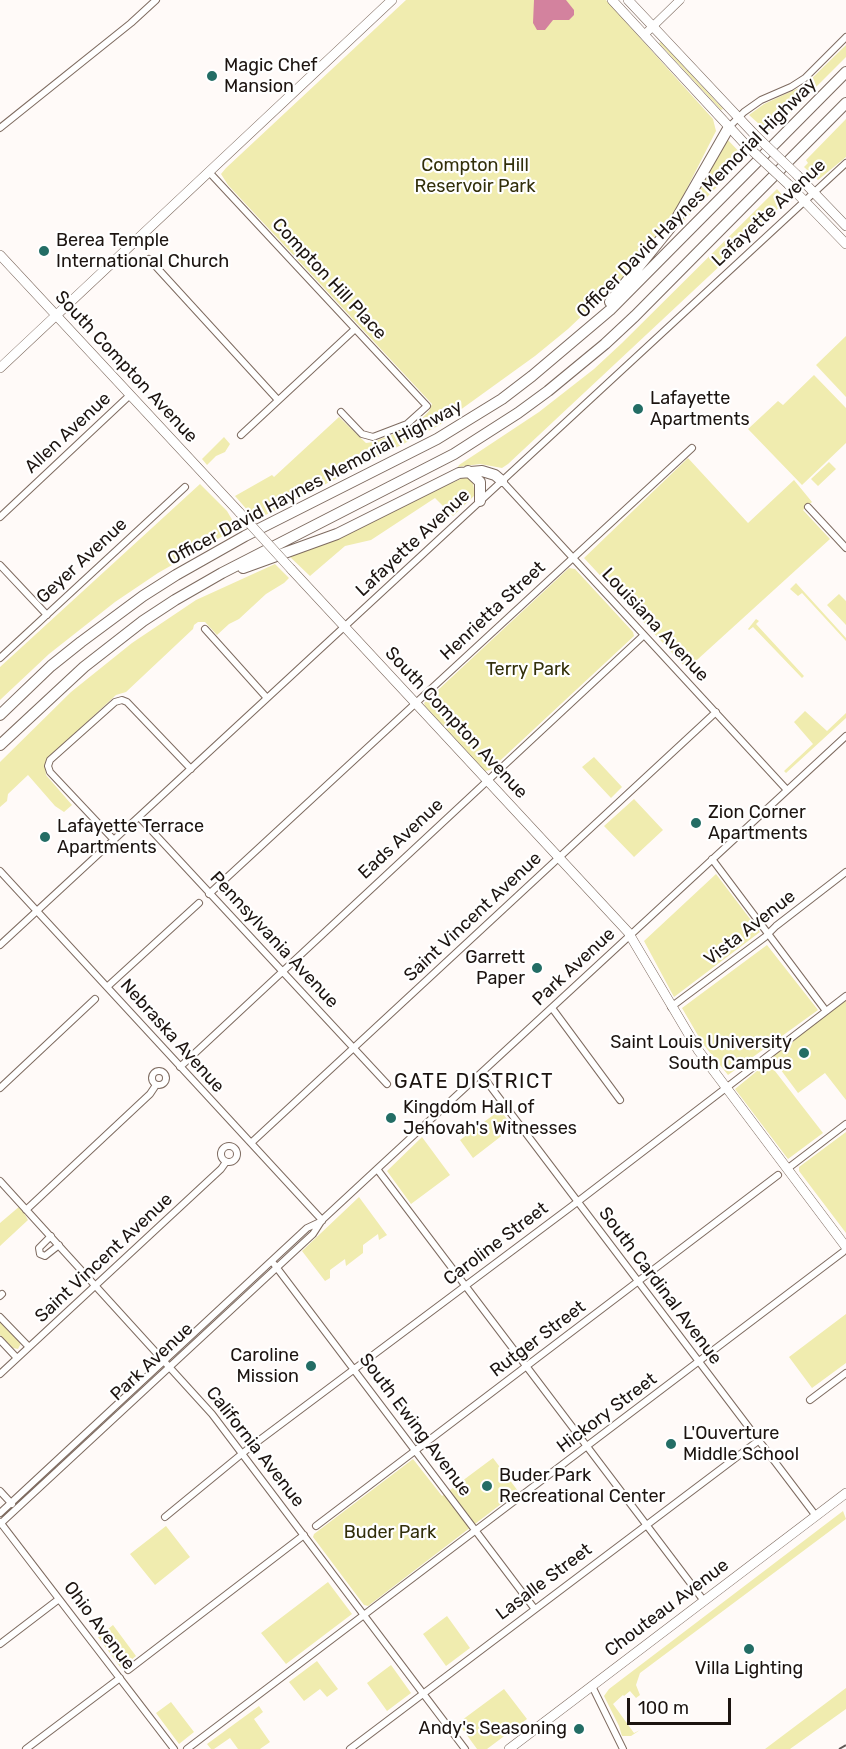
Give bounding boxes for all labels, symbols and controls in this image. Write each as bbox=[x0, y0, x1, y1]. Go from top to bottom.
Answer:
place label: Magic Chef Mansion bbox=[224, 55, 318, 98]
marker: Magic Chef Mansion bbox=[205, 69, 219, 83]
street label: Officer David Haynes Memorial Highway bbox=[572, 73, 822, 323]
park label: Compton Hill Reservoir Park bbox=[415, 155, 535, 198]
street label: Lafayette Avenue bbox=[708, 155, 830, 271]
street label: Compton Hill Place bbox=[267, 214, 391, 344]
place label: Berea Temple International Church bbox=[56, 230, 229, 272]
marker: Berea Temple International Church bbox=[37, 244, 51, 258]
street label: South Compton Avenue bbox=[50, 287, 202, 447]
street label: Allen Avenue bbox=[21, 388, 115, 478]
place label: Lafayette Apartments bbox=[650, 388, 750, 430]
street label: Officer David Haynes Memorial Highway bbox=[164, 396, 466, 570]
marker: Lafayette Apartments bbox=[631, 402, 645, 416]
street label: Lafayette Avenue bbox=[352, 485, 474, 601]
street label: Geyer Avenue bbox=[32, 514, 132, 608]
street label: Henrietta Street bbox=[436, 557, 550, 665]
street label: Louisiana Avenue bbox=[597, 564, 713, 686]
street label: South Compton Avenue bbox=[380, 643, 532, 803]
park label: Terry Park bbox=[486, 659, 570, 681]
street label: Eads Avenue bbox=[354, 794, 448, 884]
place label: Zion Corner Apartments bbox=[708, 802, 808, 844]
place label: Lafayette Terrace Apartments bbox=[57, 816, 204, 858]
marker: Zion Corner Apartments bbox=[689, 816, 703, 830]
marker: Lafayette Terrace Apartments bbox=[38, 830, 52, 844]
street label: Saint Vincent Avenue bbox=[400, 848, 546, 986]
street label: Pennsylvania Avenue bbox=[205, 867, 343, 1013]
street label: Vista Avenue bbox=[700, 886, 800, 970]
street label: Park Avenue bbox=[528, 923, 620, 1011]
place label: Garrett Paper bbox=[465, 947, 525, 990]
marker: Garrett Paper bbox=[530, 961, 544, 975]
street label: Nebraska Avenue bbox=[115, 975, 229, 1097]
place label: Saint Louis University South Campus bbox=[610, 1032, 792, 1074]
marker: Saint Louis University South Campus bbox=[797, 1046, 811, 1060]
district label: GATE DISTRICT bbox=[394, 1070, 554, 1094]
place label: Kingdom Hall of Jehovah's Witnesses bbox=[403, 1097, 577, 1140]
marker: Kingdom Hall of Jehovah's Witnesses bbox=[384, 1111, 398, 1125]
street label: Saint Vincent Avenue bbox=[31, 1189, 177, 1327]
street label: Caroline Street bbox=[440, 1198, 552, 1290]
street label: South Cardinal Avenue bbox=[594, 1203, 726, 1369]
street label: Rutger Street bbox=[486, 1296, 590, 1382]
street label: Park Avenue bbox=[106, 1318, 198, 1406]
place label: Caroline Mission bbox=[230, 1345, 299, 1388]
street label: South Ewing Avenue bbox=[354, 1349, 476, 1501]
marker: Caroline Mission bbox=[304, 1359, 318, 1373]
street label: Hickory Street bbox=[553, 1368, 661, 1458]
street label: California Avenue bbox=[201, 1382, 309, 1512]
place label: L'Ouverture Middle School bbox=[683, 1423, 799, 1466]
marker: L'Ouverture Middle School bbox=[664, 1437, 678, 1451]
place label: Buder Park Recreational Center bbox=[499, 1465, 665, 1508]
marker: Buder Park Recreational Center bbox=[480, 1479, 494, 1493]
park label: Buder Park bbox=[344, 1522, 436, 1544]
street label: Lasalle Street bbox=[492, 1539, 596, 1625]
street label: Chouteau Avenue bbox=[601, 1554, 733, 1662]
street label: Ohio Avenue bbox=[59, 1577, 139, 1675]
marker: Villa Lighting bbox=[742, 1642, 756, 1656]
place label: Villa Lighting bbox=[695, 1658, 803, 1680]
scale bar bbox=[630, 1686, 734, 1724]
text: 100 m bbox=[638, 1697, 689, 1719]
place label: Andy's Seasoning bbox=[419, 1718, 567, 1740]
marker: Andy's Seasoning bbox=[572, 1722, 586, 1736]

